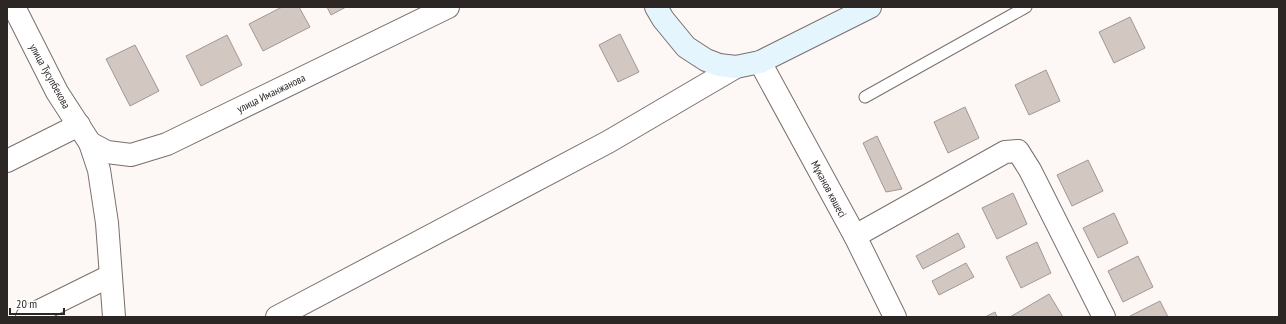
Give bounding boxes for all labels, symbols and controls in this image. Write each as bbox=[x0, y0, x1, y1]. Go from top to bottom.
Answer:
street label: улица Тусупбекова bbox=[26, 41, 74, 111]
street label: улица Иманжанова bbox=[234, 70, 308, 116]
street label: Мұканов көшесі bbox=[808, 158, 850, 220]
scale bar bbox=[10, 290, 64, 316]
text: 20 m bbox=[16, 296, 37, 311]

